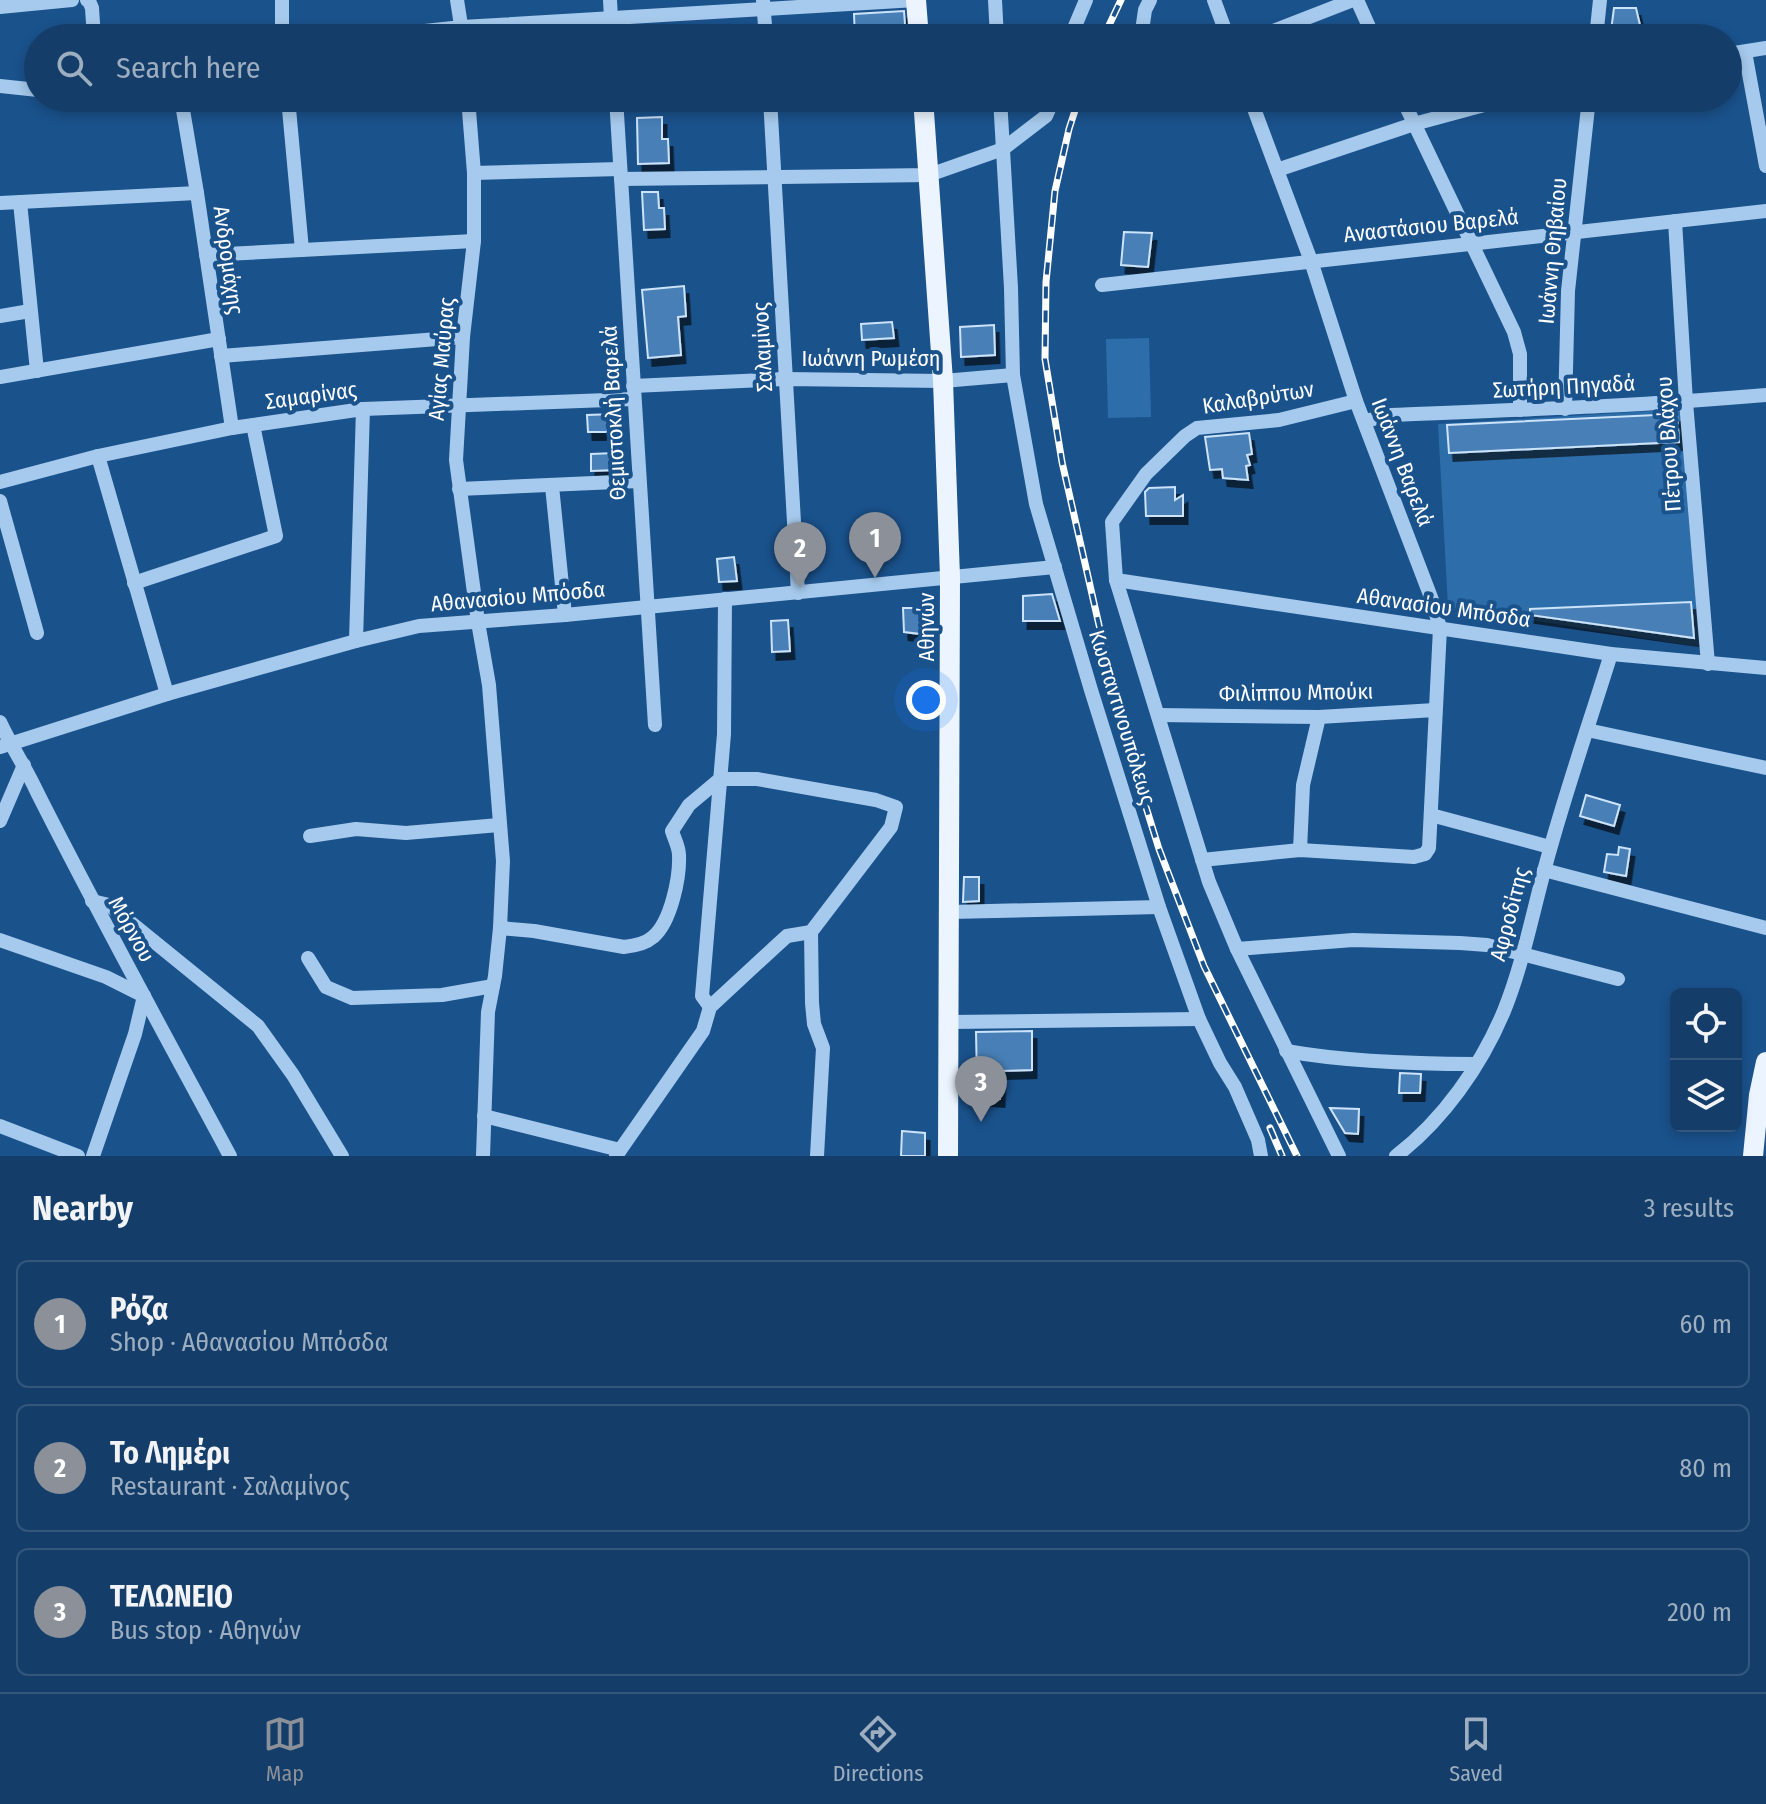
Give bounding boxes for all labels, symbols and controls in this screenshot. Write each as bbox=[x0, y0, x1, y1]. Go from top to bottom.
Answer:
search box bbox=[24, 24, 1742, 112]
icon: search bbox=[52, 46, 96, 90]
text: Search here bbox=[116, 50, 261, 86]
street label: Ιωάννη Θηβαίου bbox=[1533, 177, 1572, 325]
street label: Αναστάσιου Βαρελά bbox=[1342, 203, 1520, 248]
street label: Ανδρομάχης bbox=[208, 204, 249, 316]
street label: Αγίας Μαύρας bbox=[423, 296, 460, 422]
street label: Σαλαμίνος bbox=[747, 301, 778, 393]
street label: Θεμιστοκλή Βαρελά bbox=[595, 325, 632, 501]
street label: Ιωάννη Ρωμέση bbox=[801, 345, 941, 372]
street label: Σωτήρη Πηγαδά bbox=[1492, 369, 1636, 404]
street label: Καλαβρύτων bbox=[1200, 375, 1316, 420]
street label: Πέτρου Βλάχου bbox=[1650, 375, 1687, 513]
street label: Σαμαρίνας bbox=[264, 376, 359, 415]
street label: Ιωάννη Βαρελά bbox=[1366, 394, 1439, 530]
pin: 1 bbox=[849, 512, 901, 578]
pin: 2 bbox=[774, 522, 826, 588]
street label: Αθανασίου Μπόσδα bbox=[430, 575, 606, 618]
street label: Αθανασίου Μπόσδα bbox=[1355, 582, 1532, 633]
street label: Αθηνών bbox=[913, 592, 940, 661]
street label: Κωσταντινουπόλεως bbox=[1083, 627, 1162, 808]
street label: Φιλίππου Μπούκι bbox=[1219, 678, 1373, 707]
your location bbox=[906, 680, 946, 720]
street label: Αφροδίτης bbox=[1484, 864, 1535, 964]
street label: Μόρνου bbox=[103, 892, 161, 967]
map controls bbox=[1670, 988, 1742, 1132]
button: locate bbox=[1670, 988, 1742, 1060]
pin: 3 bbox=[955, 1056, 1007, 1122]
button: layers bbox=[1670, 1060, 1742, 1132]
text: Nearby bbox=[32, 1188, 133, 1229]
text: 3 results bbox=[1644, 1193, 1734, 1224]
text: Ρόζα bbox=[110, 1291, 168, 1327]
text: 1 bbox=[55, 1309, 66, 1340]
text: 60 m bbox=[1679, 1309, 1732, 1340]
text: Shop · Αθανασίου Μπόσδα bbox=[110, 1327, 389, 1358]
text: Το Λημέρι bbox=[110, 1435, 230, 1471]
text: 2 bbox=[54, 1453, 66, 1484]
text: 80 m bbox=[1679, 1453, 1732, 1484]
text: Restaurant · Σαλαμίνος bbox=[110, 1471, 350, 1502]
text: ΤΕΛΩΝΕΙΟ bbox=[110, 1579, 233, 1615]
text: 3 bbox=[54, 1597, 66, 1628]
text: 200 m bbox=[1667, 1597, 1732, 1628]
text: Bus stop · Αθηνών bbox=[110, 1615, 301, 1646]
tab: Map bbox=[263, 1712, 307, 1787]
tab: Directions bbox=[833, 1712, 924, 1787]
tab: Saved bbox=[1449, 1712, 1503, 1787]

